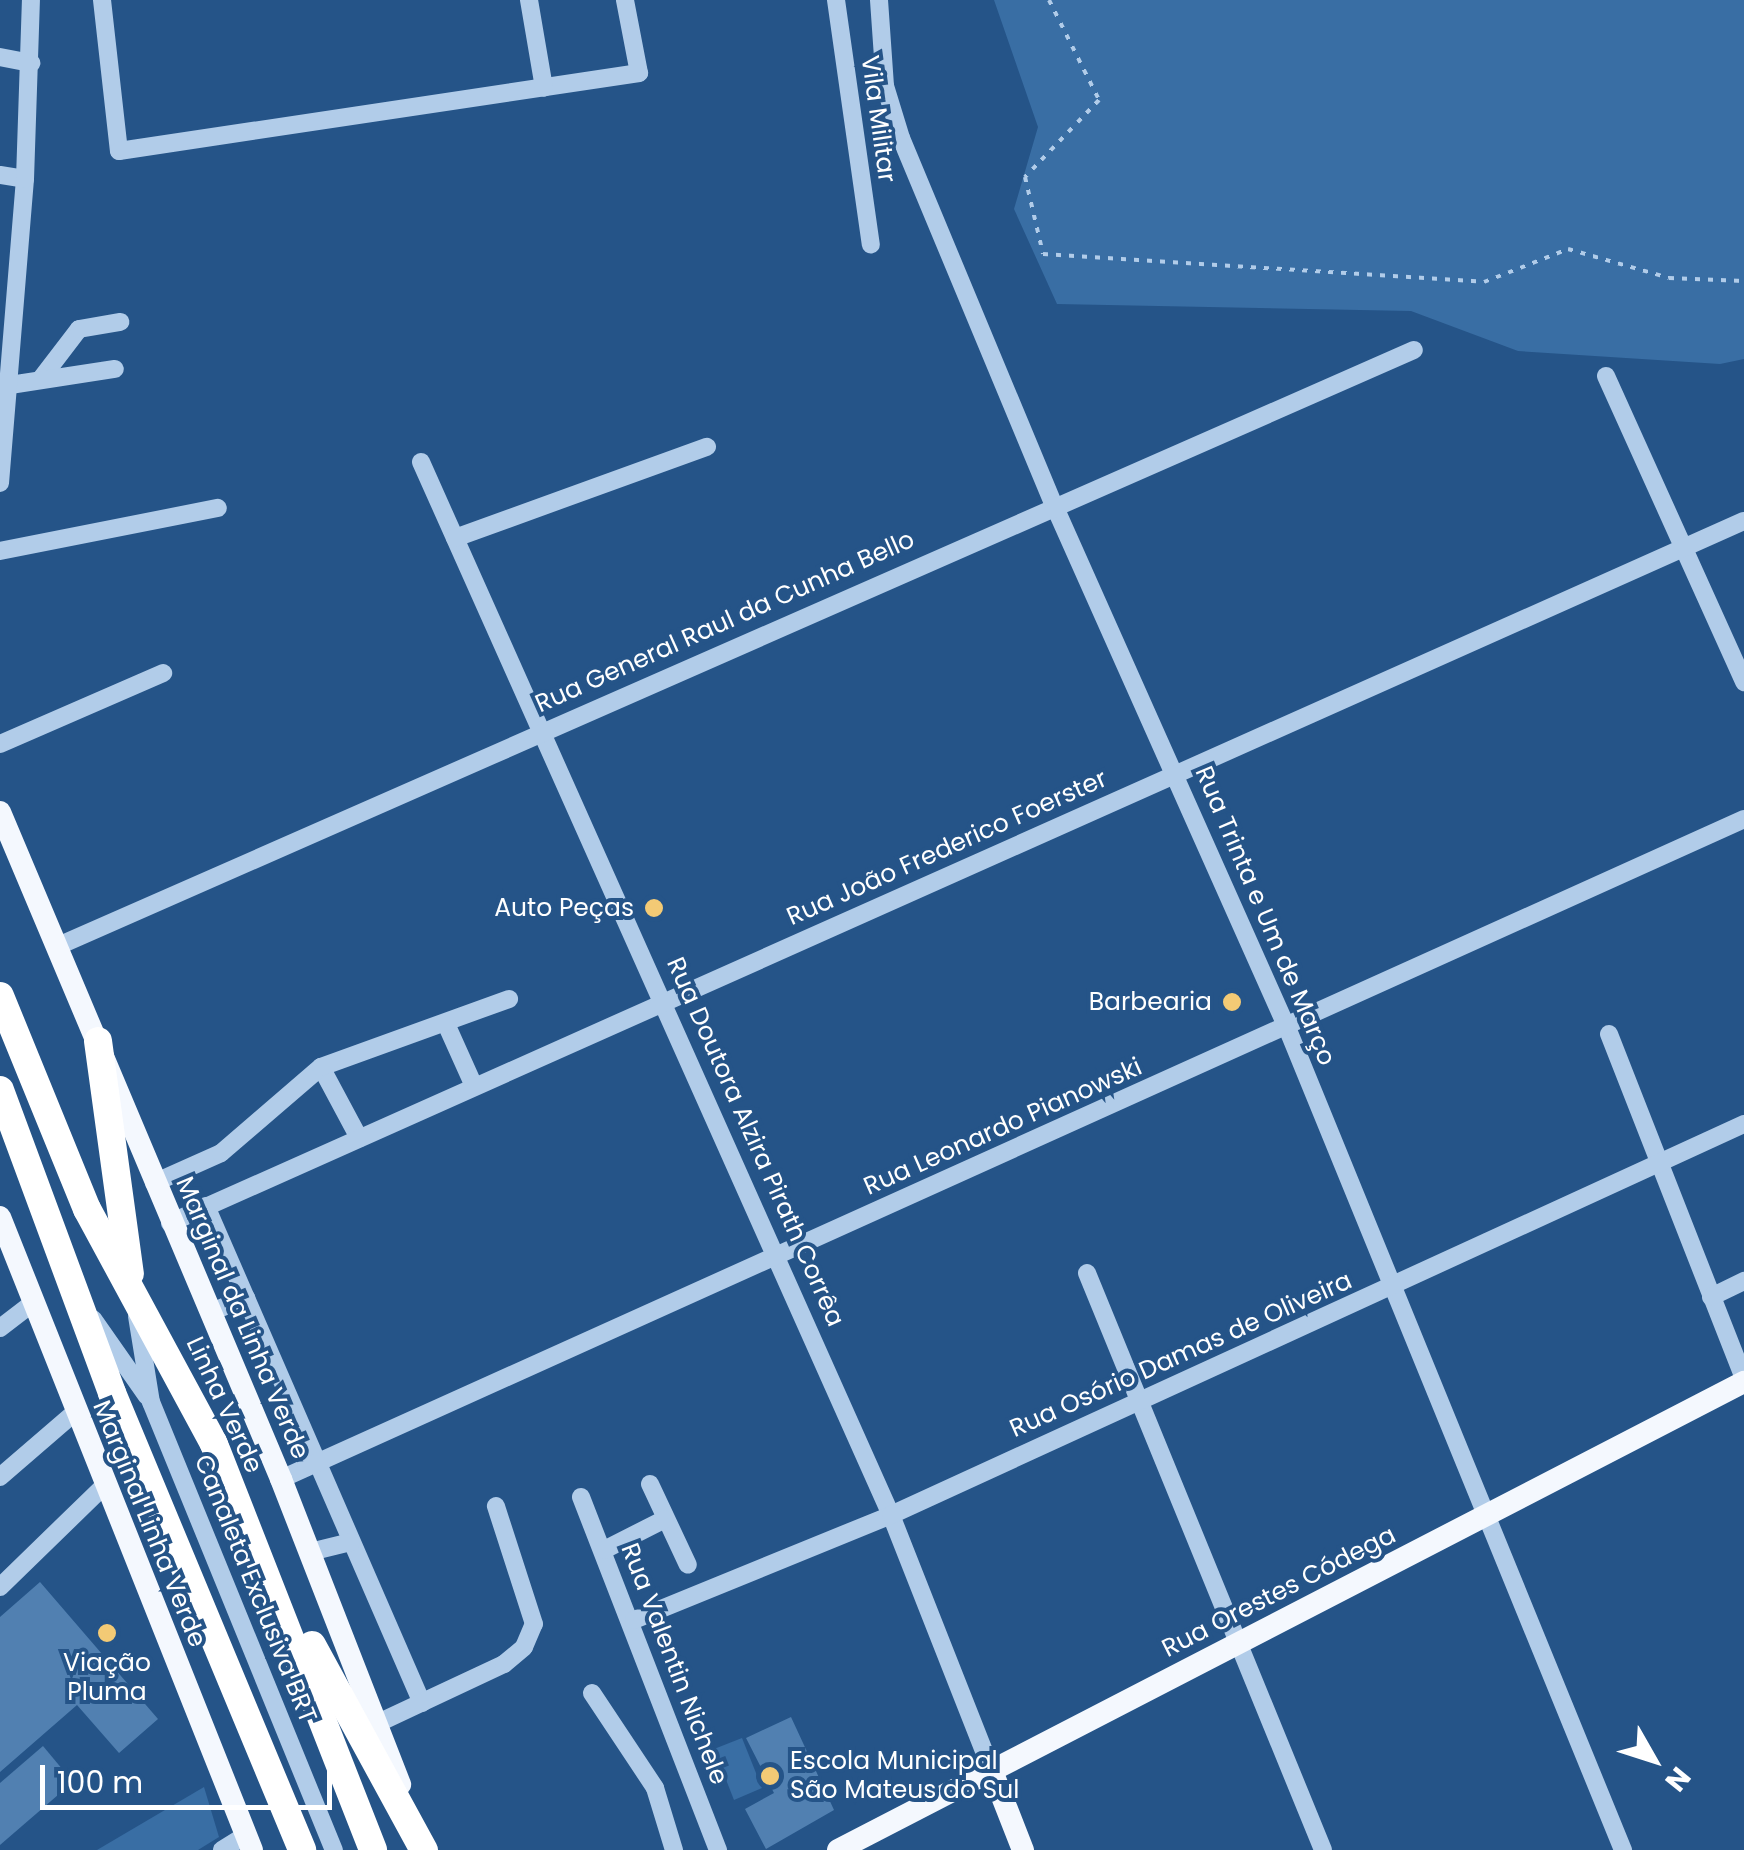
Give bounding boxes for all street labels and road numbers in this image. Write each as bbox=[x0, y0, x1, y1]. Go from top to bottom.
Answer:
street label: Vila Militar bbox=[854, 53, 902, 185]
street label: Rua General Raul da Cunha Bello bbox=[531, 525, 919, 719]
street label: Rua Trinta e Um de Março bbox=[1188, 762, 1342, 1070]
street label: Rua João Frederico Foerster bbox=[782, 764, 1112, 932]
street label: Rua Doutora Alzira Pirath Corrêa bbox=[660, 953, 850, 1331]
street label: Rua Leonardo Pianowski bbox=[859, 1052, 1147, 1202]
street label: Marginal da Linha Verde bbox=[169, 1172, 315, 1464]
street label: Rua Osório Damas de Oliveira bbox=[1005, 1266, 1357, 1444]
street label: Linha Verde bbox=[179, 1332, 269, 1478]
street label: Marginal Linha Verde bbox=[86, 1396, 212, 1652]
street label: Canaleta Exclusiva BRT bbox=[187, 1451, 323, 1727]
street label: Rua Orestes Códega bbox=[1157, 1520, 1401, 1664]
street label: Rua Valentin Nichele bbox=[614, 1539, 734, 1789]

